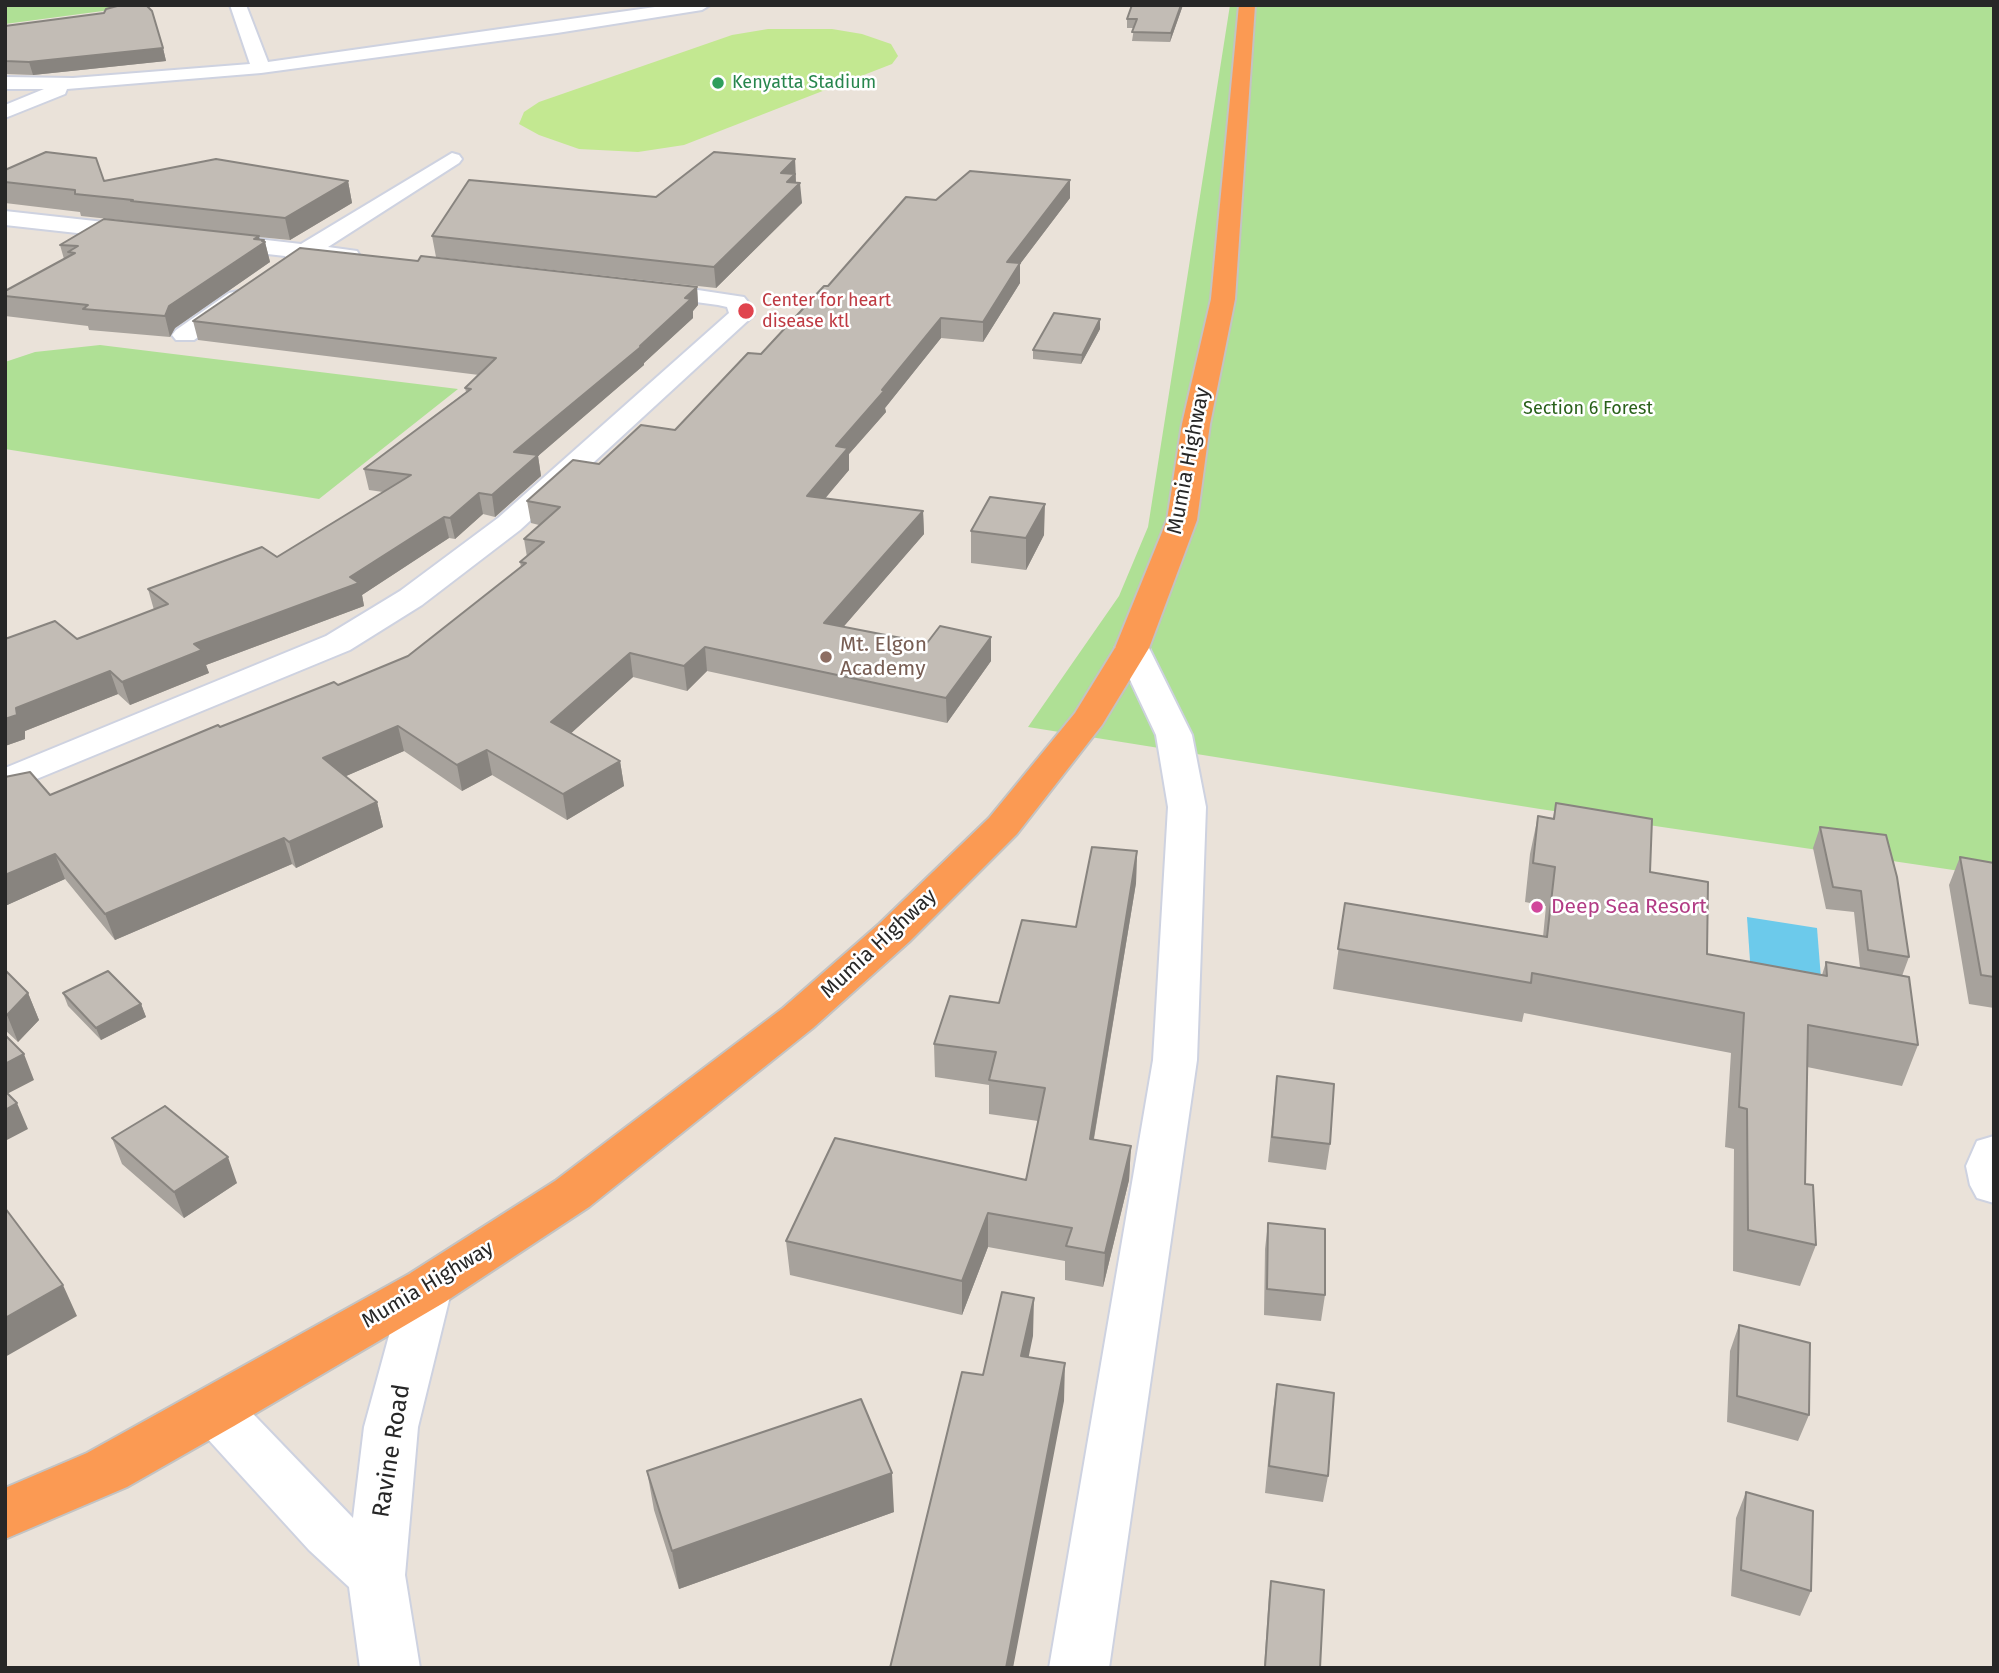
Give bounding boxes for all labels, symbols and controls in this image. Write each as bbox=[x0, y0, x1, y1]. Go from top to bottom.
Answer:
place label: Kenyatta Stadium bbox=[732, 72, 876, 94]
marker: Kenyatta Stadium bbox=[710, 75, 726, 91]
place label: Center for heart disease ktl bbox=[762, 290, 891, 332]
marker: Center for heart disease ktl bbox=[736, 301, 756, 321]
street label: Mumia Highway bbox=[1162, 385, 1216, 537]
park label: Section 6 Forest bbox=[1523, 398, 1653, 420]
place label: Mt. Elgon Academy bbox=[840, 632, 927, 682]
marker: Mt. Elgon Academy bbox=[818, 649, 834, 665]
street label: Mumia Highway bbox=[816, 884, 942, 1004]
place label: Deep Sea Resort bbox=[1551, 894, 1707, 920]
marker: Deep Sea Resort bbox=[1529, 899, 1545, 915]
street label: Mumia Highway bbox=[358, 1236, 498, 1334]
street label: Ravine Road bbox=[367, 1382, 417, 1520]

